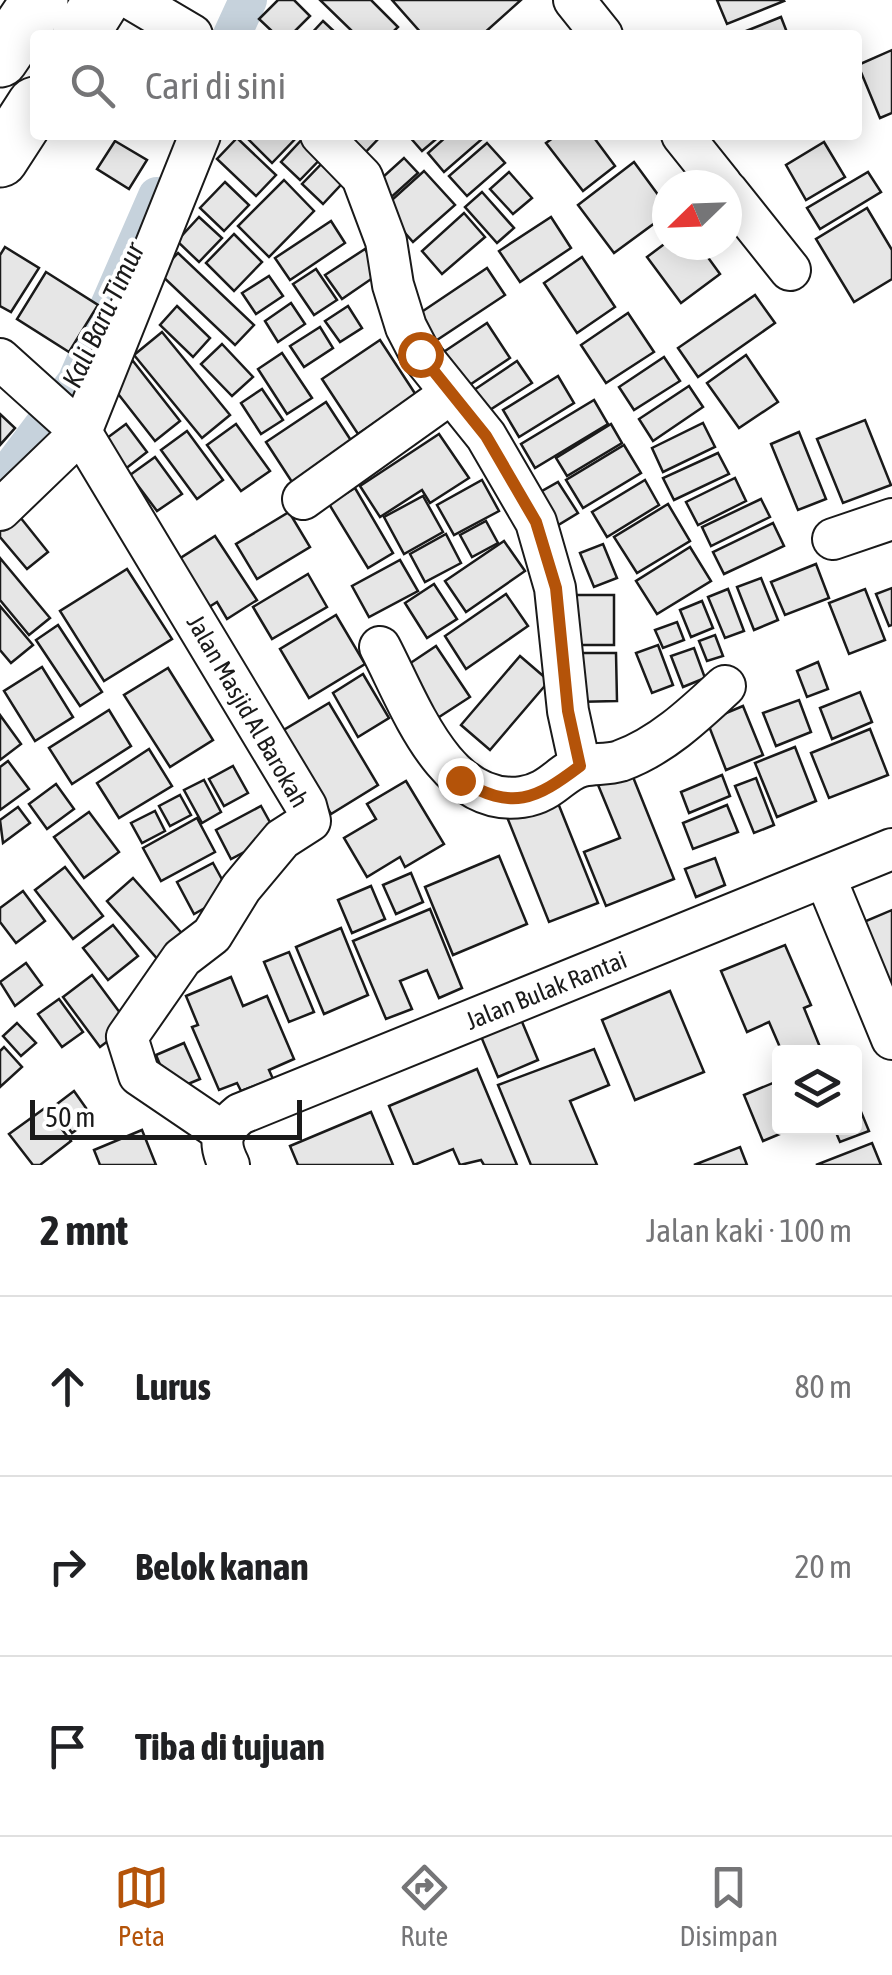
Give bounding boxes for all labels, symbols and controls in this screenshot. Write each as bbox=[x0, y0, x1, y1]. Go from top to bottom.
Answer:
search box bbox=[30, 30, 862, 140]
icon: search bbox=[65, 58, 120, 113]
text: Cari di sini bbox=[145, 64, 286, 107]
north arrow bbox=[652, 170, 742, 260]
water label: Kali Baru Timur bbox=[56, 236, 151, 392]
route start bbox=[398, 332, 444, 378]
street label: Jalan Masjid Al Barokah bbox=[182, 610, 314, 812]
route end bbox=[438, 758, 484, 804]
street label: Jalan Bulak Rantai bbox=[462, 945, 630, 1035]
map controls bbox=[772, 1045, 862, 1135]
button: layers bbox=[772, 1045, 862, 1135]
scale bar bbox=[30, 1095, 302, 1140]
text: 50 m bbox=[45, 1101, 95, 1133]
text: 2 mnt bbox=[40, 1206, 128, 1254]
text: Jalan kaki · 100 m bbox=[646, 1212, 852, 1249]
icon: ahead bbox=[40, 1359, 95, 1414]
text: Lurus bbox=[135, 1365, 211, 1408]
text: 80 m bbox=[794, 1368, 852, 1405]
icon: right bbox=[40, 1539, 95, 1594]
text: Belok kanan bbox=[135, 1545, 309, 1588]
text: 20 m bbox=[794, 1548, 852, 1585]
icon: arrive bbox=[40, 1719, 95, 1774]
text: Tiba di tujuan bbox=[135, 1725, 325, 1768]
tab: Peta bbox=[114, 1860, 169, 1952]
tab: Rute bbox=[397, 1860, 452, 1952]
tab: Disimpan bbox=[680, 1860, 778, 1952]

